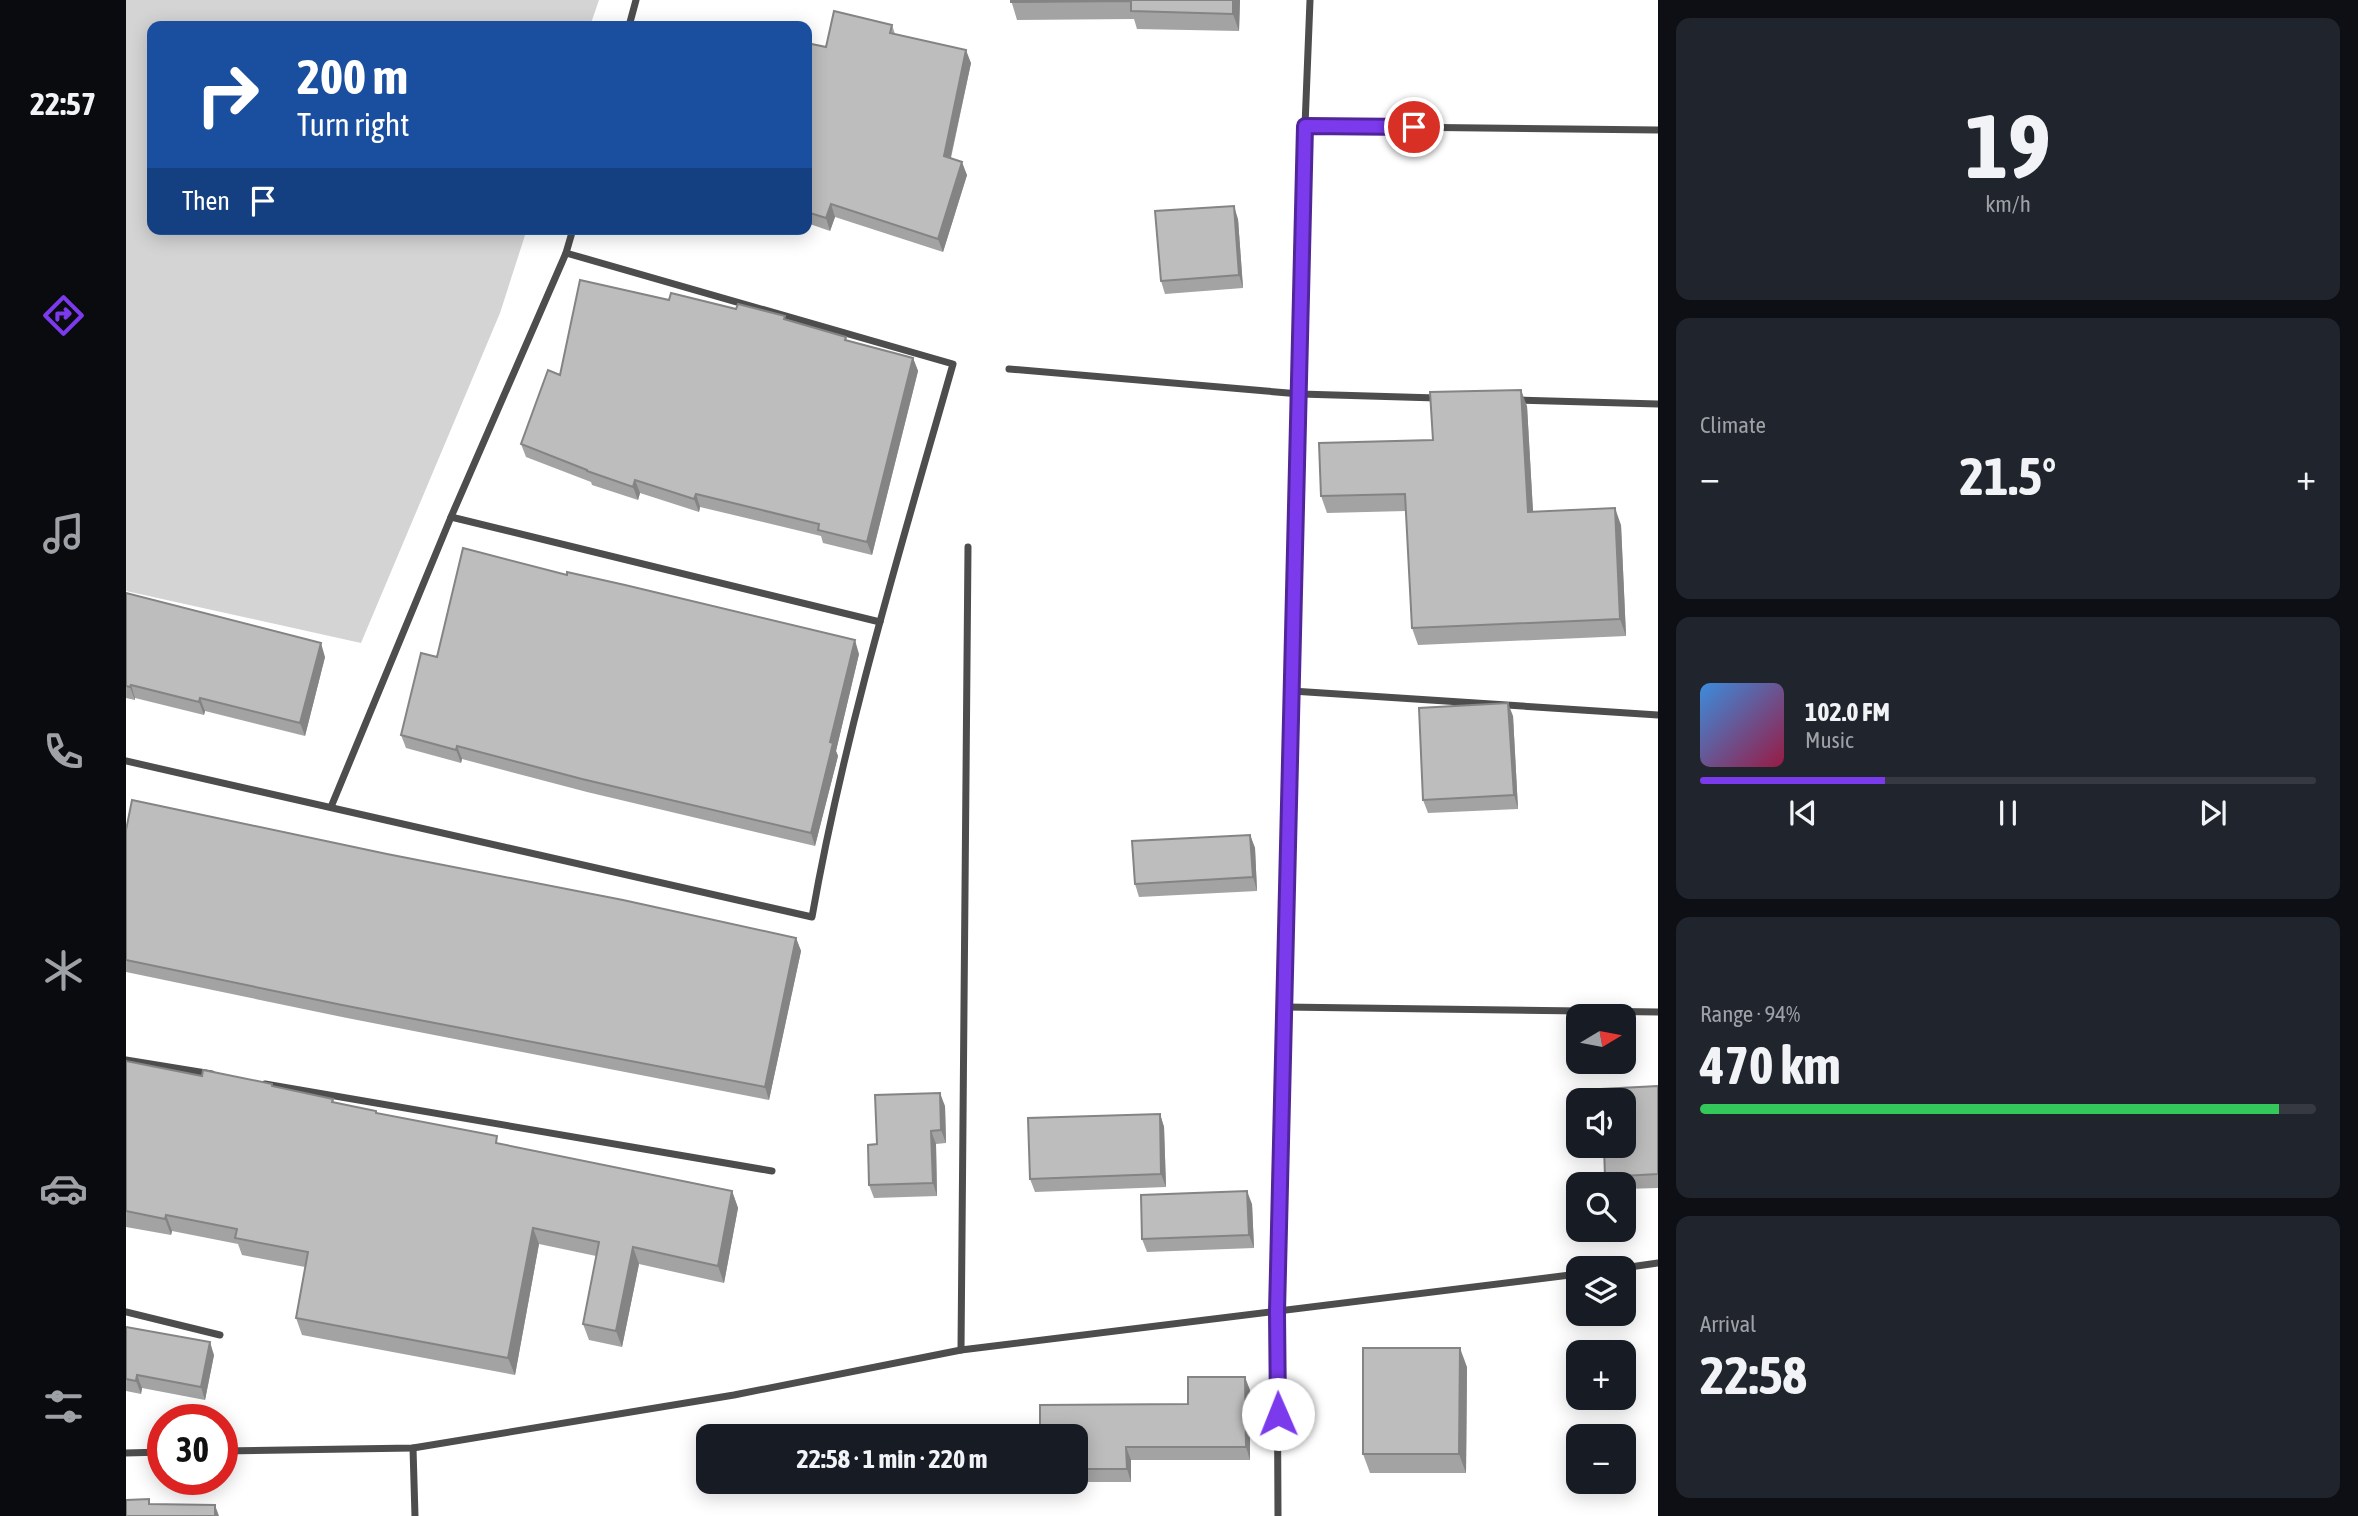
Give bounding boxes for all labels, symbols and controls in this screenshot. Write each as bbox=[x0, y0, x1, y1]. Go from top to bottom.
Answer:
text: 200 m bbox=[297, 48, 408, 104]
icon: right bbox=[182, 49, 273, 140]
text: 22:57 bbox=[30, 85, 96, 122]
text: 19 bbox=[1965, 93, 2051, 197]
pin bbox=[1384, 97, 1444, 157]
text: Turn right bbox=[297, 106, 410, 143]
icon: arrive bbox=[1395, 108, 1433, 146]
icon: arrive bbox=[244, 182, 282, 220]
text: Then bbox=[182, 186, 230, 216]
text: km/h bbox=[1985, 191, 2031, 217]
icon: directions bbox=[39, 291, 88, 340]
text: Climate bbox=[1700, 412, 1766, 438]
text: 21.5° bbox=[1960, 446, 2056, 506]
text: − bbox=[1700, 455, 1720, 498]
text: + bbox=[2296, 455, 2316, 498]
icon: music bbox=[39, 509, 88, 558]
text: 102.0 FM bbox=[1805, 697, 1890, 727]
icon: phone bbox=[39, 727, 88, 776]
text: Music bbox=[1805, 727, 1853, 753]
icon: previous bbox=[1784, 794, 1822, 832]
icon: pause bbox=[1989, 794, 2027, 832]
icon: next bbox=[2194, 794, 2232, 832]
icon: climate bbox=[39, 946, 88, 995]
text: Range · 94% bbox=[1700, 1001, 1800, 1027]
north arrow bbox=[1566, 1004, 1636, 1074]
map controls bbox=[1566, 1004, 1636, 1494]
text: 470 km bbox=[1700, 1035, 1841, 1095]
button: sound bbox=[1566, 1088, 1636, 1158]
icon: car bbox=[39, 1164, 88, 1213]
button: search bbox=[1566, 1172, 1636, 1242]
button: layers bbox=[1566, 1256, 1636, 1326]
text: Arrival bbox=[1700, 1311, 1756, 1337]
button: + bbox=[1566, 1340, 1636, 1410]
text: 22:58 bbox=[1700, 1345, 1807, 1405]
position arrow bbox=[1241, 1377, 1315, 1451]
icon: filters bbox=[39, 1382, 88, 1431]
speed limit sign: 30 bbox=[147, 1404, 238, 1495]
button: − bbox=[1566, 1424, 1636, 1494]
text: 22:58 · 1 min · 220 m bbox=[797, 1444, 987, 1474]

